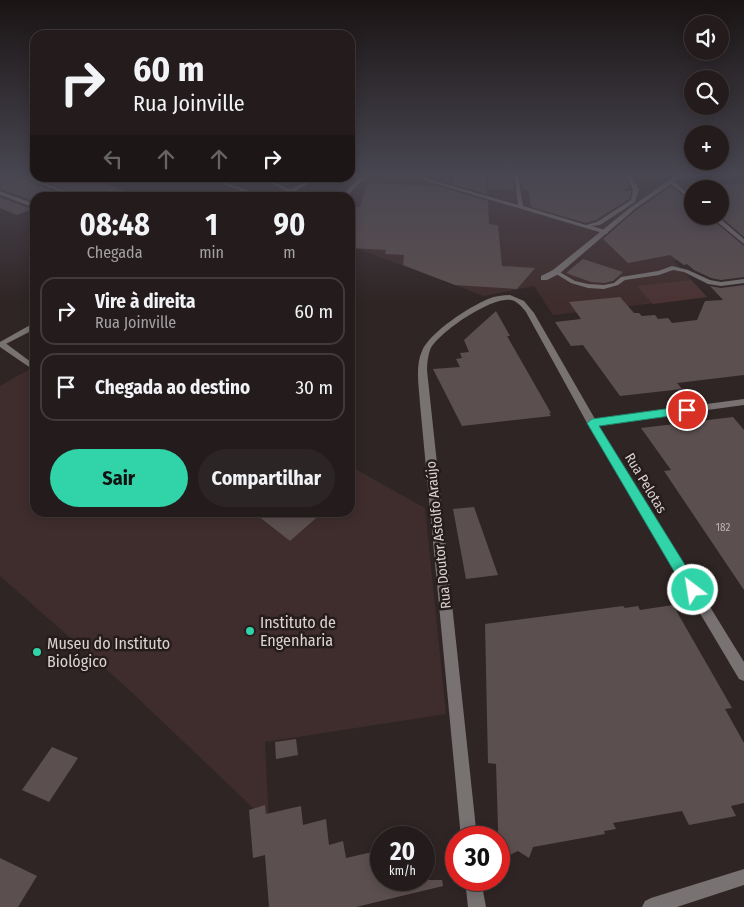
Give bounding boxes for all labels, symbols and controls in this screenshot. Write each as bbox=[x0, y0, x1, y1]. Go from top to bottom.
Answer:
map controls bbox=[684, 15, 729, 225]
button: sound bbox=[684, 15, 729, 60]
text: 60 m bbox=[133, 48, 204, 90]
icon: right bbox=[50, 50, 115, 115]
button: search bbox=[684, 70, 729, 115]
text: Rua Joinville bbox=[133, 90, 245, 117]
button: + bbox=[684, 125, 729, 170]
icon: left bbox=[99, 145, 127, 173]
icon: ahead bbox=[152, 145, 180, 173]
icon: ahead bbox=[205, 145, 233, 173]
icon: right bbox=[258, 145, 286, 173]
button: − bbox=[684, 180, 729, 225]
text: 08:48 bbox=[80, 207, 150, 243]
text: 1 bbox=[205, 207, 218, 243]
text: 90 bbox=[274, 207, 305, 243]
text: Chegada bbox=[87, 243, 143, 262]
text: min bbox=[199, 243, 224, 262]
text: m bbox=[283, 243, 296, 262]
text: Vire à direita bbox=[95, 290, 196, 313]
icon: right bbox=[52, 297, 80, 325]
text: 60 m bbox=[295, 300, 333, 323]
text: Rua Joinville bbox=[95, 313, 176, 332]
icon: arrive bbox=[52, 373, 80, 401]
text: Chegada ao destino bbox=[95, 376, 250, 399]
text: 30 m bbox=[295, 376, 333, 399]
pin bbox=[666, 389, 708, 431]
icon: arrive bbox=[673, 396, 701, 424]
button: Sair bbox=[50, 449, 188, 507]
button: Compartilhar bbox=[198, 449, 335, 507]
street label: Rua Pelotas bbox=[621, 450, 670, 516]
street label: Rua Doutor Astolfo Araújo bbox=[422, 460, 455, 610]
house number: 182 bbox=[716, 521, 730, 534]
position arrow bbox=[666, 563, 718, 615]
place label: Instituto de Engenharia bbox=[260, 613, 336, 650]
marker: Instituto de Engenharia bbox=[244, 625, 256, 637]
place label: Museu do Instituto Biológico bbox=[47, 634, 170, 671]
marker: Museu do Instituto Biológico bbox=[31, 646, 43, 658]
speed limit sign: 30 bbox=[445, 826, 510, 891]
text: 20 bbox=[390, 837, 415, 867]
text: km/h bbox=[389, 864, 416, 878]

